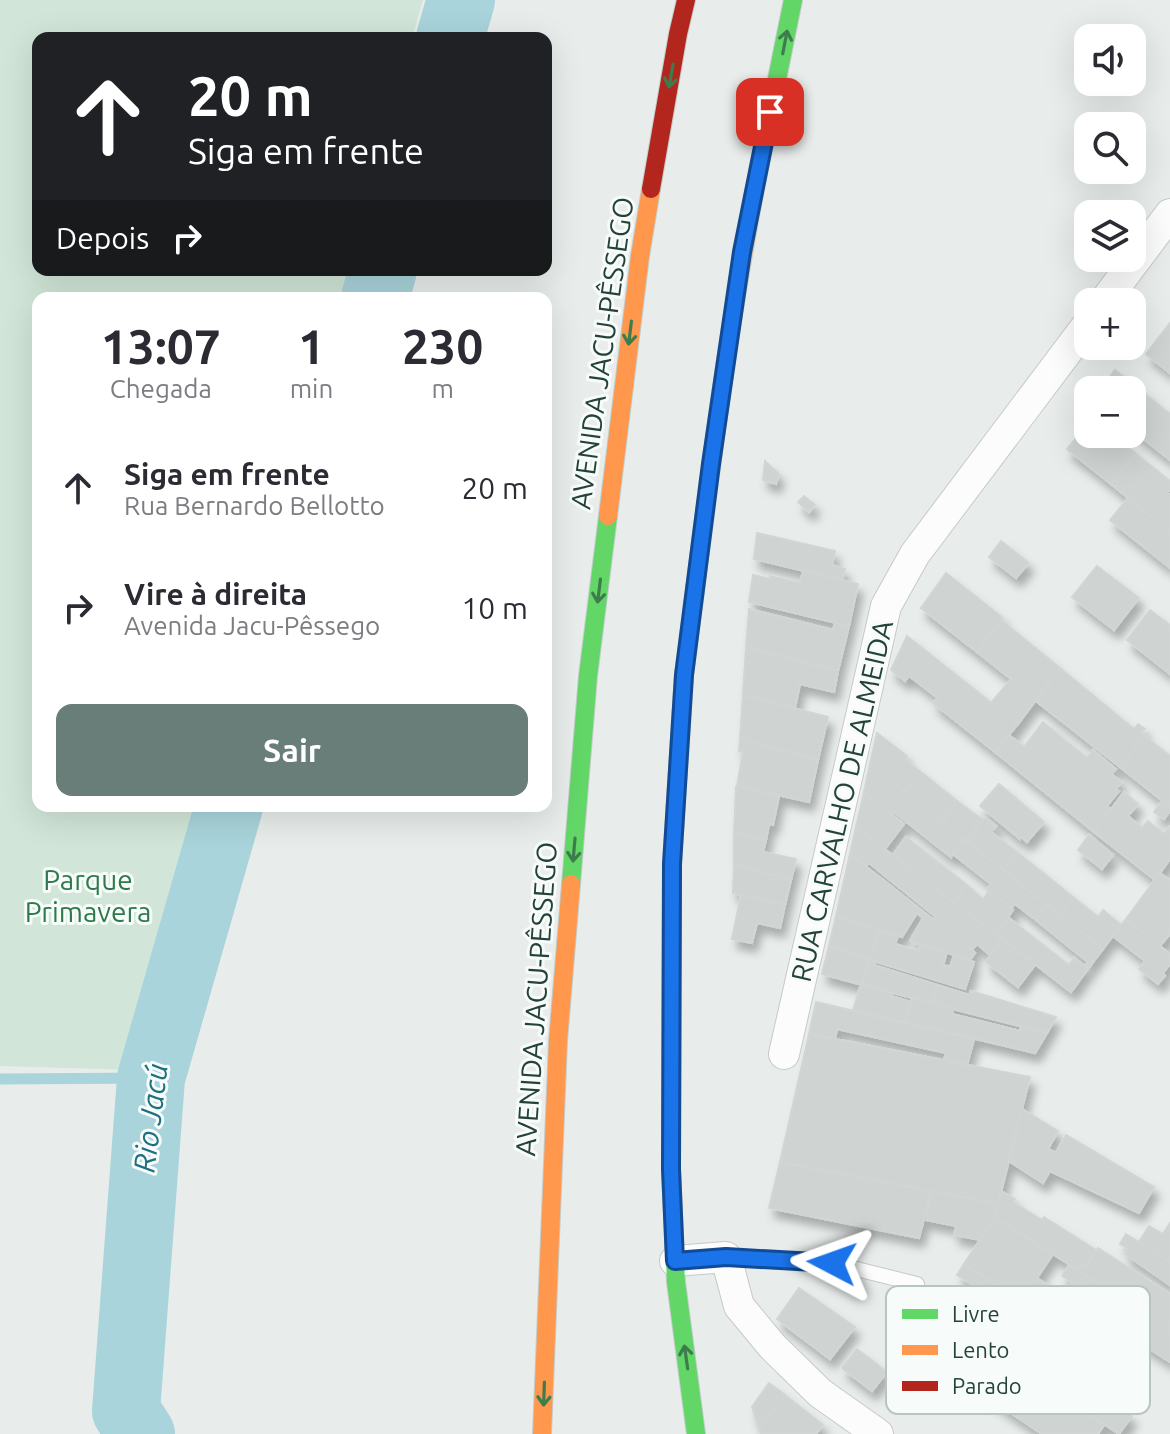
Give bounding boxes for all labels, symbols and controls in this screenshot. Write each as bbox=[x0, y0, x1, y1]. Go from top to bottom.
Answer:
map controls bbox=[1074, 24, 1146, 448]
button: sound bbox=[1074, 24, 1146, 96]
one-way arrow bbox=[778, 30, 793, 55]
one-way arrow bbox=[663, 63, 678, 89]
icon: ahead bbox=[56, 64, 160, 168]
text: 20 m bbox=[188, 64, 313, 127]
pin bbox=[736, 78, 804, 146]
icon: arrive bbox=[748, 90, 792, 134]
button: search bbox=[1074, 112, 1146, 184]
text: Siga em frente bbox=[188, 130, 424, 171]
street label: AVENIDA JACU-PÊSSEGO bbox=[563, 195, 639, 511]
button: layers bbox=[1074, 200, 1146, 272]
icon: right bbox=[165, 216, 209, 260]
text: Depois bbox=[56, 221, 149, 255]
button: + bbox=[1074, 288, 1146, 360]
text: 13:07 bbox=[101, 319, 221, 373]
text: 1 bbox=[298, 319, 325, 373]
text: 230 bbox=[402, 319, 483, 373]
one-way arrow bbox=[623, 319, 638, 346]
text: Chegada bbox=[110, 374, 212, 403]
text: min bbox=[290, 374, 333, 403]
text: m bbox=[431, 374, 454, 403]
button: − bbox=[1074, 376, 1146, 448]
text: Siga em frente bbox=[124, 457, 330, 491]
icon: ahead bbox=[56, 466, 100, 510]
text: 20 m bbox=[461, 471, 528, 505]
text: Rua Bernardo Bellotto bbox=[124, 491, 385, 520]
text: Vire à direita bbox=[124, 577, 307, 611]
one-way arrow bbox=[591, 577, 606, 604]
icon: right bbox=[56, 586, 100, 630]
text: 10 m bbox=[461, 591, 528, 625]
text: Avenida Jacu-Pêssego bbox=[124, 611, 380, 640]
street label: RUA CARVALHO DE ALMEIDA bbox=[785, 617, 898, 985]
button: Sair bbox=[56, 704, 528, 796]
one-way arrow bbox=[566, 836, 581, 863]
street label: AVENIDA JACU-PÊSSEGO bbox=[508, 841, 562, 1157]
park label: Parque Primavera bbox=[25, 864, 151, 927]
water label: Rio Jacú bbox=[126, 1061, 174, 1174]
position arrow bbox=[790, 1221, 874, 1305]
legend bbox=[886, 1286, 1150, 1414]
text: Livre bbox=[952, 1301, 1000, 1326]
text: Lento bbox=[952, 1337, 1009, 1362]
one-way arrow bbox=[678, 1345, 693, 1370]
text: Parado bbox=[952, 1373, 1022, 1398]
one-way arrow bbox=[536, 1380, 551, 1407]

